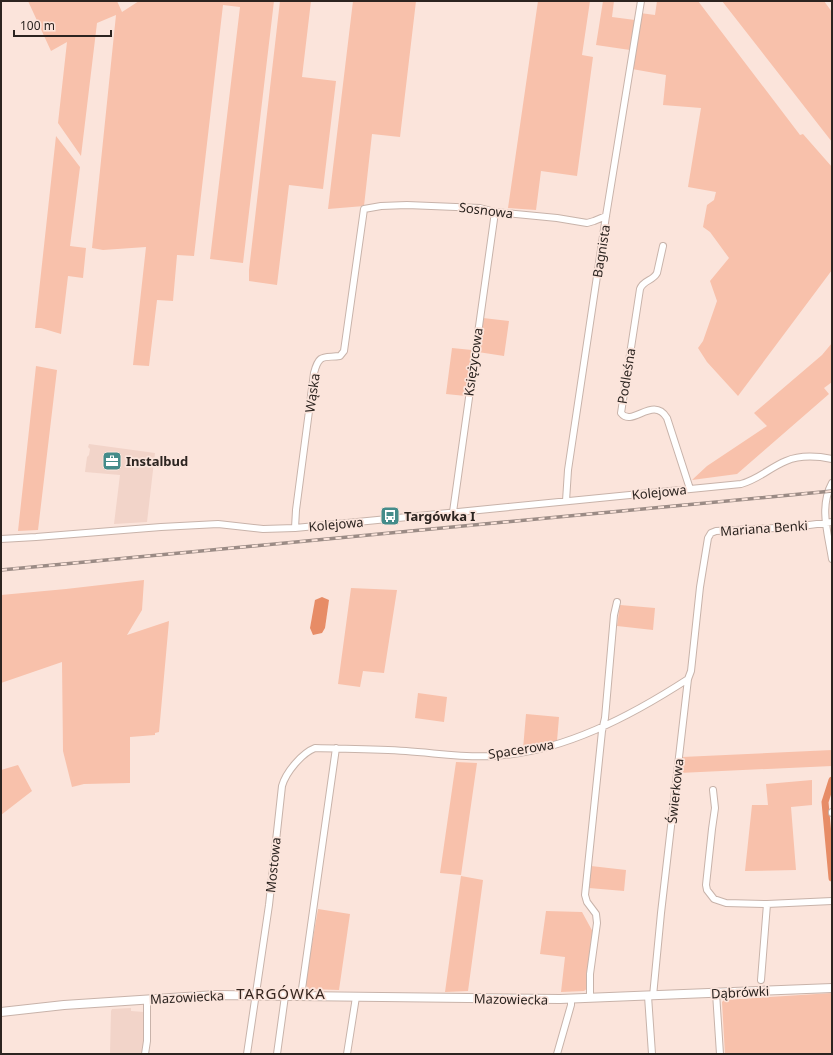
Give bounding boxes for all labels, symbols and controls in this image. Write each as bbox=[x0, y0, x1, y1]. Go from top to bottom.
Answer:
scale bar bbox=[14, 12, 111, 38]
text: 100 m bbox=[20, 17, 55, 34]
street label: Sosnowa bbox=[458, 198, 514, 222]
street label: Bagnista bbox=[588, 223, 614, 279]
street label: Księżycowa bbox=[459, 327, 487, 397]
street label: Podleśna bbox=[613, 347, 639, 405]
street label: Wąska bbox=[300, 372, 324, 414]
office icon: Instalbud bbox=[101, 450, 123, 472]
place label: Instalbud bbox=[126, 452, 188, 470]
street label: Kolejowa bbox=[631, 480, 687, 504]
bus stop icon: Targówka I bbox=[379, 505, 401, 527]
place label: Targówka I bbox=[404, 507, 475, 525]
street label: Kolejowa bbox=[308, 513, 364, 535]
street label: Mariana Benki bbox=[720, 516, 808, 540]
street label: Spacerowa bbox=[487, 735, 555, 763]
street label: Świerkowa bbox=[663, 758, 687, 824]
street label: Mostowa bbox=[261, 836, 285, 894]
street label: Dąbrówki bbox=[711, 981, 769, 1003]
district label: TARGÓWKA bbox=[236, 983, 326, 1003]
street label: Mazowiecka bbox=[149, 986, 225, 1008]
street label: Mazowiecka bbox=[474, 989, 548, 1009]

